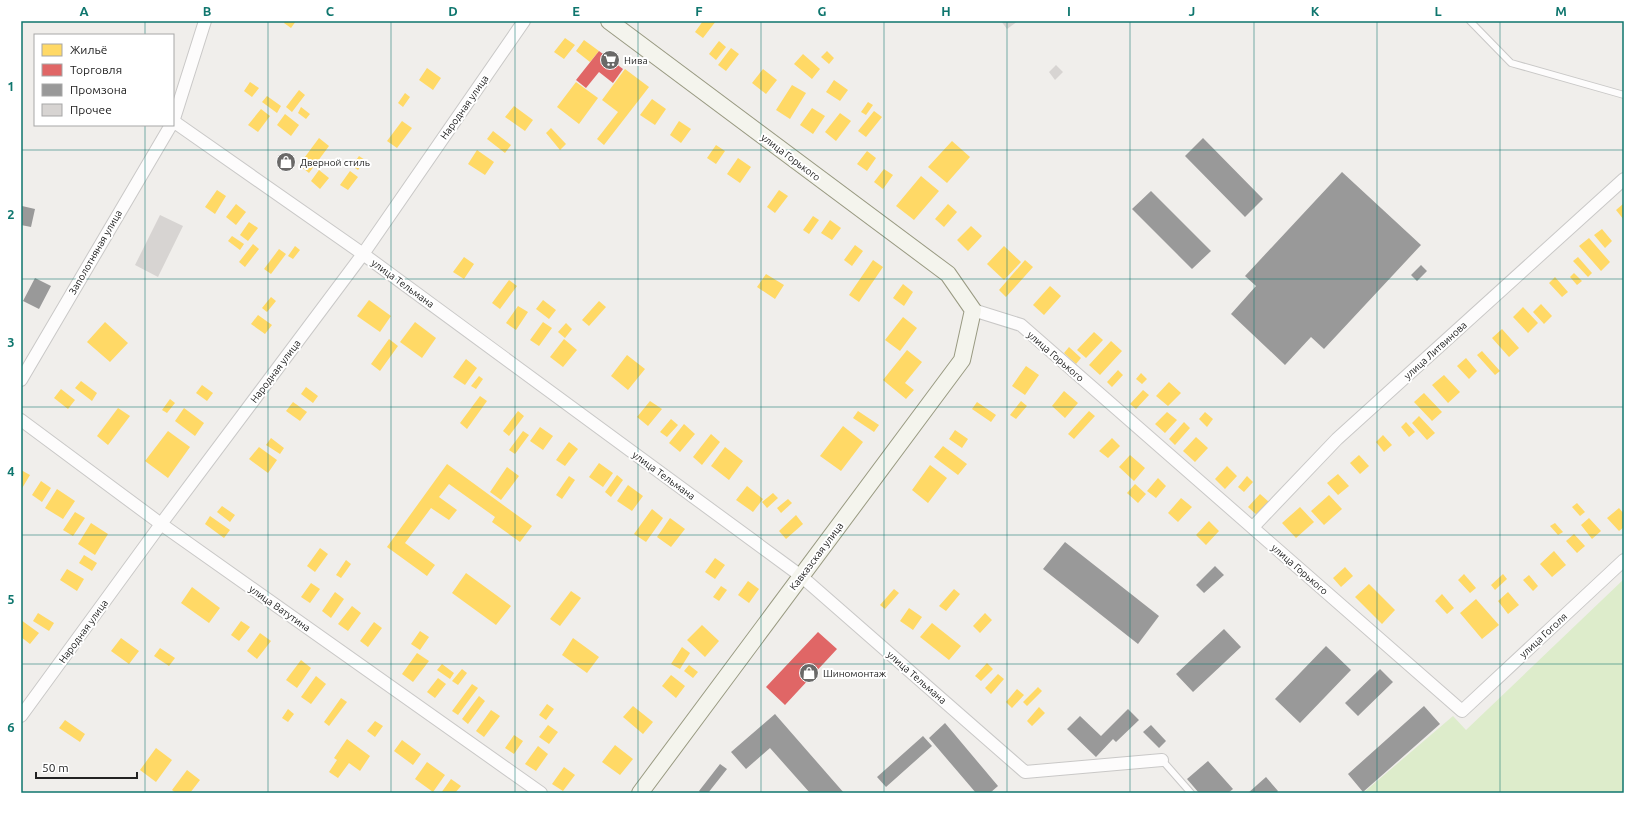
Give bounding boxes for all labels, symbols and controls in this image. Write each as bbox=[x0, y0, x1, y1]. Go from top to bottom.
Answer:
text: A bbox=[79, 4, 89, 18]
text: B bbox=[203, 4, 212, 18]
text: C bbox=[326, 4, 335, 18]
text: D bbox=[448, 4, 458, 18]
text: E bbox=[572, 4, 580, 18]
text: F bbox=[695, 4, 703, 18]
text: G bbox=[818, 4, 827, 18]
text: H bbox=[941, 4, 951, 18]
text: I bbox=[1067, 4, 1071, 18]
text: J bbox=[1189, 4, 1195, 18]
text: K bbox=[1311, 4, 1320, 18]
text: L bbox=[1434, 4, 1442, 18]
text: M bbox=[1555, 4, 1567, 18]
legend bbox=[34, 34, 174, 126]
text: Жильё bbox=[70, 43, 107, 56]
supermarket icon: Нива bbox=[599, 49, 621, 71]
place label: Нива bbox=[624, 55, 648, 66]
text: Торговля bbox=[70, 63, 122, 76]
street label: Народная улица bbox=[438, 73, 491, 141]
text: 1 bbox=[7, 79, 15, 93]
text: Промзона bbox=[70, 83, 127, 96]
text: Прочее bbox=[70, 103, 112, 116]
street label: улица Горького bbox=[759, 132, 823, 183]
shop icon: Дверной стиль bbox=[275, 151, 297, 173]
place label: Дверной стиль bbox=[300, 157, 370, 168]
text: 2 bbox=[7, 207, 15, 221]
street label: Заполотняная улица bbox=[67, 208, 124, 296]
street label: улица Тельмана bbox=[369, 257, 436, 310]
street label: улица Литвинова bbox=[1402, 319, 1469, 381]
street label: улица Горького bbox=[1025, 329, 1086, 384]
text: 3 bbox=[7, 335, 15, 349]
street label: Народная улица bbox=[248, 338, 303, 405]
street label: улица Тельмана bbox=[630, 449, 697, 502]
text: 4 bbox=[7, 464, 15, 478]
street label: Кавказская улица bbox=[787, 520, 845, 592]
street label: улица Горького bbox=[1269, 542, 1330, 597]
street label: улица Ватутина bbox=[247, 583, 312, 634]
text: 5 bbox=[7, 592, 15, 606]
street label: Народная улица bbox=[57, 597, 110, 665]
street label: улица Гоголя bbox=[1517, 611, 1569, 660]
street label: улица Тельмана bbox=[885, 649, 948, 706]
shop icon: Шиномонтаж bbox=[798, 662, 820, 684]
place label: Шиномонтаж bbox=[823, 668, 887, 679]
text: 6 bbox=[7, 720, 15, 734]
scale bar bbox=[36, 754, 137, 780]
text: 50 m bbox=[42, 761, 69, 774]

